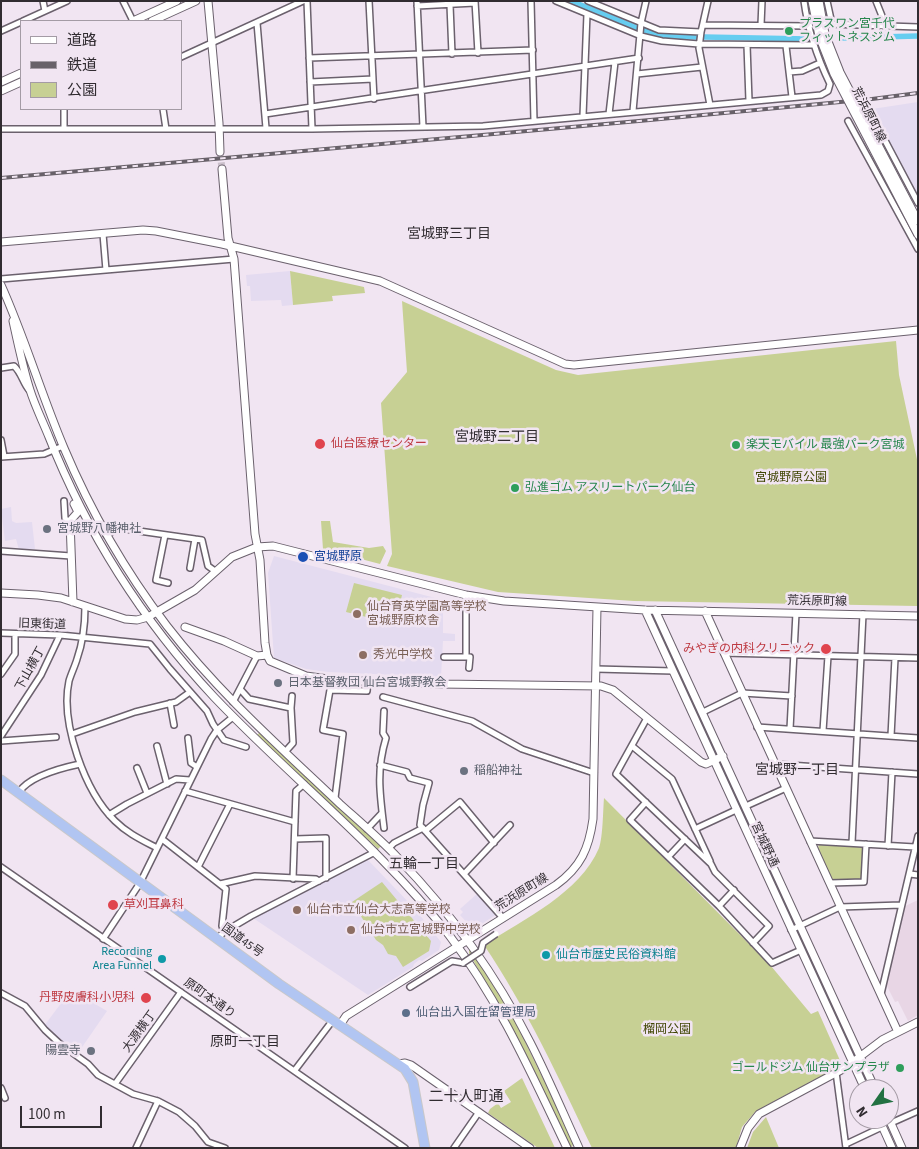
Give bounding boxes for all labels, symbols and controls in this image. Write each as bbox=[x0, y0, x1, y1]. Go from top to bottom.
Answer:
place label: プラスワン宮千代 フィットネスジム bbox=[799, 17, 895, 45]
legend bbox=[20, 20, 182, 110]
marker: プラスワン宮千代 フィットネスジム bbox=[783, 25, 795, 37]
text: 道路 bbox=[67, 30, 97, 51]
text: 鉄道 bbox=[67, 55, 97, 76]
text: 公園 bbox=[67, 80, 97, 101]
street label: 荒浜原町線 bbox=[848, 85, 888, 145]
district label: 宮城野三丁目 bbox=[407, 227, 491, 243]
district label: 宮城野二丁目 bbox=[455, 430, 539, 446]
marker: 仙台医療センター bbox=[313, 437, 327, 451]
place label: 仙台医療センター bbox=[331, 437, 427, 451]
place label: 楽天モバイル 最強パーク宮城 bbox=[746, 438, 904, 452]
marker: 楽天モバイル 最強パーク宮城 bbox=[730, 439, 742, 451]
park label: 宮城野原公園 bbox=[755, 471, 827, 485]
place label: 弘進ゴム アスリートパーク仙台 bbox=[525, 481, 695, 495]
marker: 弘進ゴム アスリートパーク仙台 bbox=[509, 482, 521, 494]
place label: 宮城野八幡神社 bbox=[57, 522, 141, 536]
marker: 宮城野八幡神社 bbox=[41, 523, 53, 535]
marker: 宮城野原 bbox=[296, 550, 310, 564]
place label: 宮城野原 bbox=[314, 550, 362, 564]
street label: 荒浜原町線 bbox=[787, 594, 847, 610]
place label: 仙台育英学園高等学校 宮城野原校舎 bbox=[367, 600, 487, 628]
marker: 仙台育英学園高等学校 宮城野原校舎 bbox=[351, 608, 363, 620]
street label: 旧東街道 bbox=[18, 617, 66, 633]
place label: みやぎの内科クリニック bbox=[683, 642, 815, 656]
marker: みやぎの内科クリニック bbox=[819, 642, 833, 656]
street label: 下山横丁 bbox=[13, 645, 49, 693]
place label: 秀光中学校 bbox=[373, 648, 433, 662]
marker: 秀光中学校 bbox=[357, 649, 369, 661]
place label: 日本基督教団 仙台宮城野教会 bbox=[288, 676, 446, 690]
marker: 日本基督教団 仙台宮城野教会 bbox=[272, 677, 284, 689]
district label: 宮城野一丁目 bbox=[755, 763, 839, 779]
place label: 稲船神社 bbox=[474, 764, 522, 778]
marker: 稲船神社 bbox=[458, 765, 470, 777]
street label: 宮城野通 bbox=[747, 820, 781, 870]
district label: 五輪一丁目 bbox=[389, 857, 459, 873]
street label: 荒浜原町線 bbox=[493, 871, 551, 915]
marker: 草刈耳鼻科 bbox=[106, 898, 120, 912]
place label: 草刈耳鼻科 bbox=[124, 898, 184, 912]
place label: 仙台市立仙台大志高等学校 bbox=[307, 903, 451, 917]
marker: 仙台市立仙台大志高等学校 bbox=[291, 904, 303, 916]
street label: 国道45号 bbox=[218, 921, 266, 961]
place label: 仙台市立宮城野中学校 bbox=[361, 923, 481, 937]
marker: 仙台市立宮城野中学校 bbox=[345, 924, 357, 936]
place label: Recording Area Funnel bbox=[93, 945, 152, 973]
place label: 仙台市歴史民俗資料館 bbox=[556, 948, 676, 962]
marker: 仙台市歴史民俗資料館 bbox=[540, 949, 552, 961]
marker: Recording Area Funnel bbox=[156, 953, 168, 965]
street label: 原町本通り bbox=[180, 976, 238, 1022]
place label: 丹野皮膚科小児科 bbox=[39, 991, 135, 1005]
marker: 丹野皮膚科小児科 bbox=[139, 991, 153, 1005]
place label: 仙台出入国在留管理局 bbox=[416, 1006, 536, 1020]
marker: 仙台出入国在留管理局 bbox=[400, 1007, 412, 1019]
street label: 大源横丁 bbox=[120, 1008, 160, 1056]
park label: 榴岡公園 bbox=[643, 1023, 691, 1037]
district label: 原町一丁目 bbox=[210, 1035, 280, 1051]
place label: 陽雲寺 bbox=[45, 1044, 81, 1058]
marker: 陽雲寺 bbox=[85, 1045, 97, 1057]
place label: ゴールドジム 仙台サンプラザ bbox=[732, 1061, 890, 1075]
marker: ゴールドジム 仙台サンプラザ bbox=[894, 1062, 906, 1074]
north arrow bbox=[849, 1079, 899, 1129]
district label: 二十人町通 bbox=[429, 1089, 503, 1107]
scale bar bbox=[22, 1096, 105, 1128]
text: N bbox=[851, 1102, 873, 1121]
text: 100 m bbox=[28, 1104, 66, 1125]

